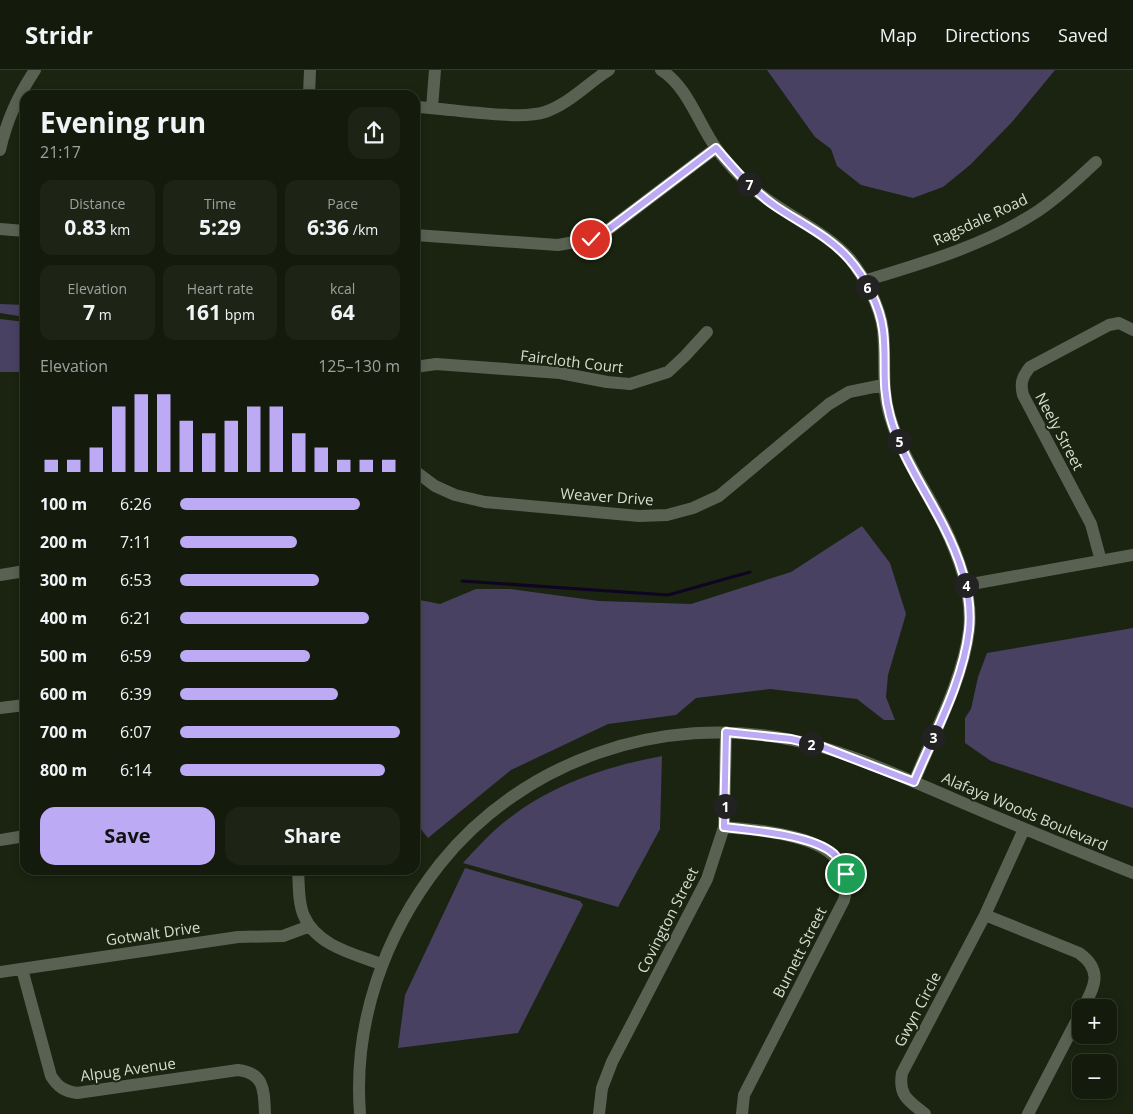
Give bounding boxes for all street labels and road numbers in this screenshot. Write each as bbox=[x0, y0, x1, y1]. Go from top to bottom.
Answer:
street label: Ragsdale Road bbox=[929, 188, 1031, 250]
street label: Faircloth Court bbox=[519, 345, 625, 377]
street label: Neely Street bbox=[1031, 389, 1089, 473]
street label: Weaver Drive bbox=[560, 483, 654, 509]
street label: Alafaya Woods Boulevard bbox=[939, 767, 1111, 855]
street label: Covington Street bbox=[632, 864, 702, 976]
street label: Burnett Street bbox=[768, 903, 830, 1001]
street label: Gotwalt Drive bbox=[105, 916, 201, 950]
street label: Gwyn Circle bbox=[889, 968, 945, 1050]
street label: Alpug Avenue bbox=[79, 1052, 177, 1086]

